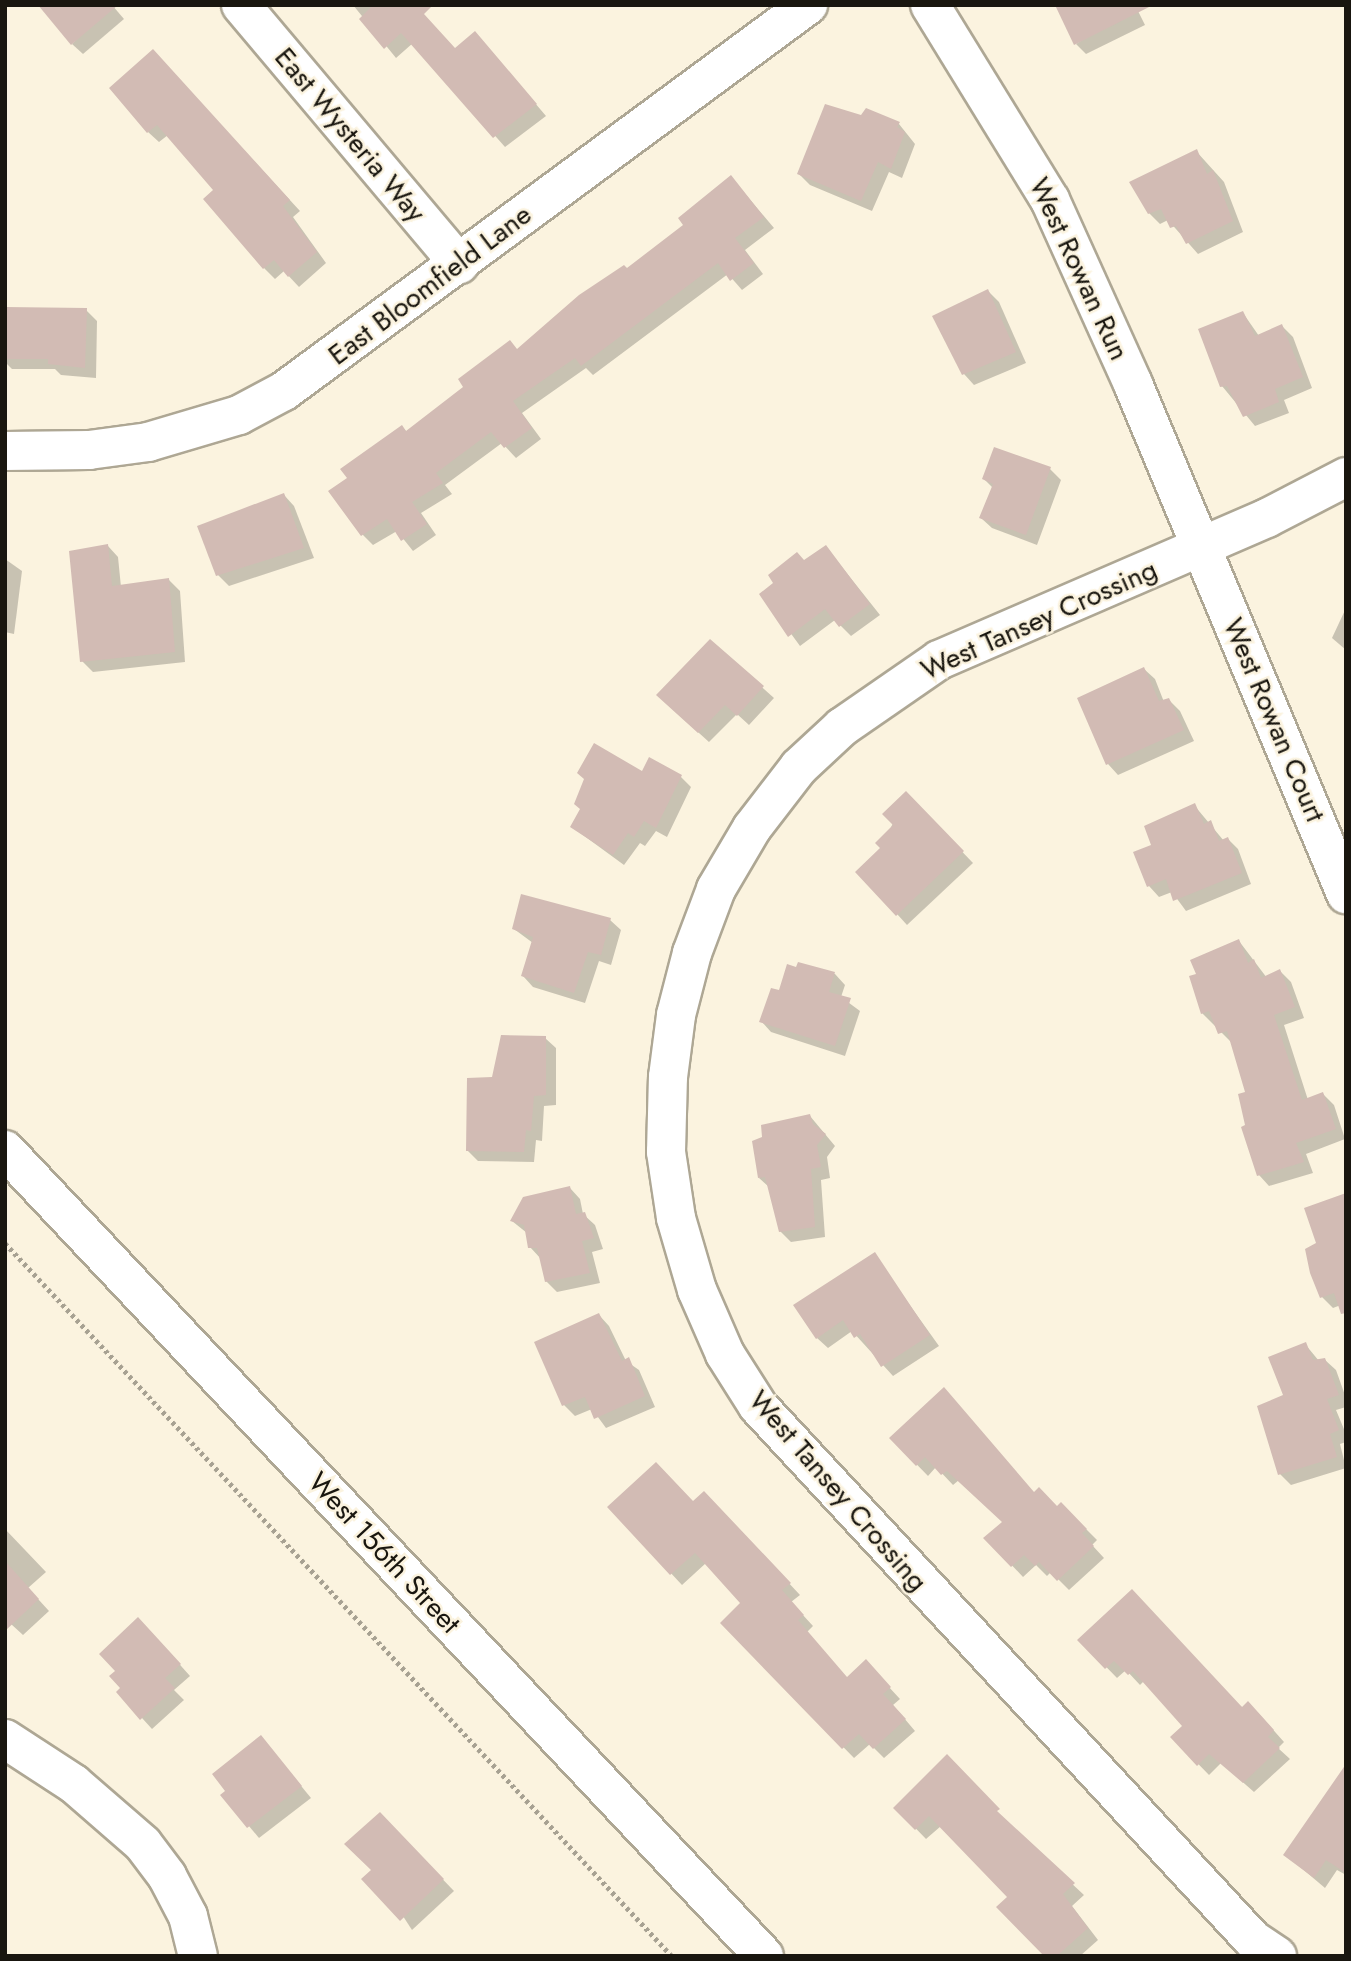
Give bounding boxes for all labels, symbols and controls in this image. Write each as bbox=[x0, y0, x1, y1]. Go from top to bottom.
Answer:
street label: East Wysteria Way bbox=[267, 41, 433, 229]
street label: West Rowan Run bbox=[1022, 172, 1136, 366]
street label: East Bloomfield Lane bbox=[322, 198, 538, 372]
street label: West Tansey Crossing bbox=[916, 553, 1162, 687]
street label: West Rowan Court bbox=[1216, 613, 1332, 827]
street label: West Tansey Crossing bbox=[742, 1384, 934, 1598]
street label: West 156th Street bbox=[301, 1466, 467, 1640]

